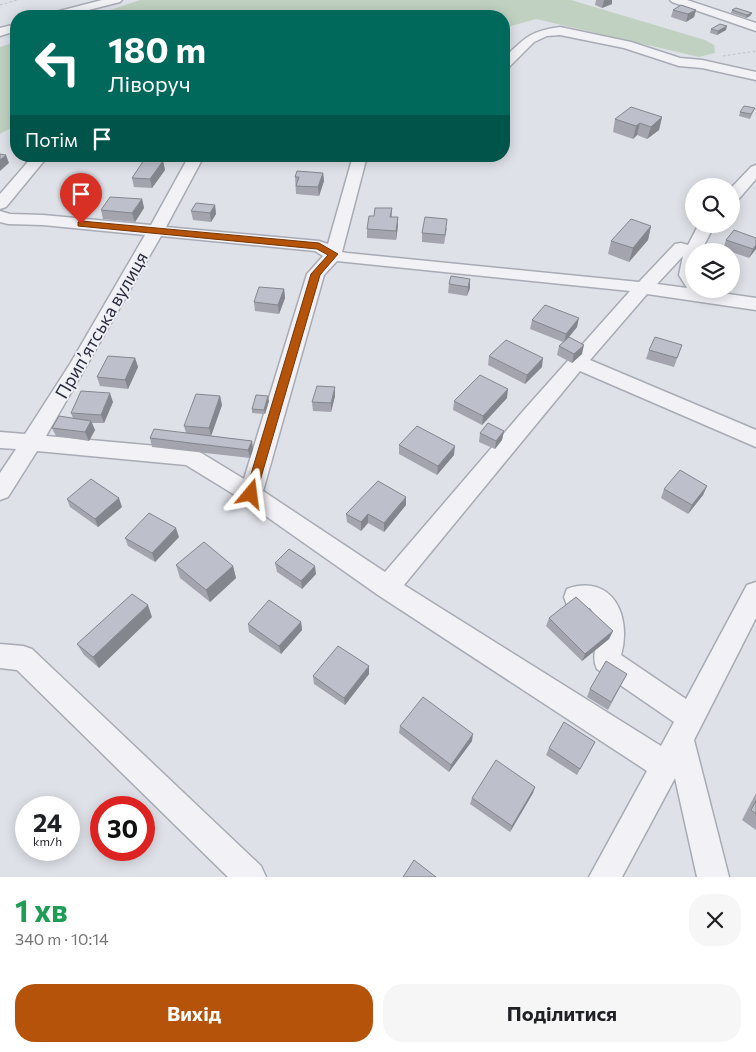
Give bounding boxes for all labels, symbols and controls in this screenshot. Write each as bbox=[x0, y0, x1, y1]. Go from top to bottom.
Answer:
text: 180 m bbox=[108, 27, 206, 70]
icon: left bbox=[25, 30, 90, 95]
text: Ліворуч bbox=[108, 70, 191, 97]
icon: arrive bbox=[88, 125, 116, 153]
text: Потім bbox=[25, 128, 78, 151]
pin bbox=[60, 173, 102, 224]
map controls bbox=[685, 178, 740, 298]
button: search bbox=[685, 178, 740, 233]
icon: arrive bbox=[67, 180, 95, 208]
button: layers bbox=[685, 243, 740, 298]
street label: Прип’ятська вулиця bbox=[50, 248, 152, 402]
position arrow bbox=[224, 467, 276, 519]
speed limit sign: 30 bbox=[90, 796, 155, 861]
text: 24 bbox=[33, 807, 62, 837]
text: km/h bbox=[33, 834, 62, 848]
text: 1 хв bbox=[15, 891, 68, 928]
button: close bbox=[689, 894, 741, 946]
text: 340 m · 10:14 bbox=[15, 929, 109, 948]
button: Вихід bbox=[15, 984, 373, 1042]
button: Поділитися bbox=[383, 984, 741, 1042]

